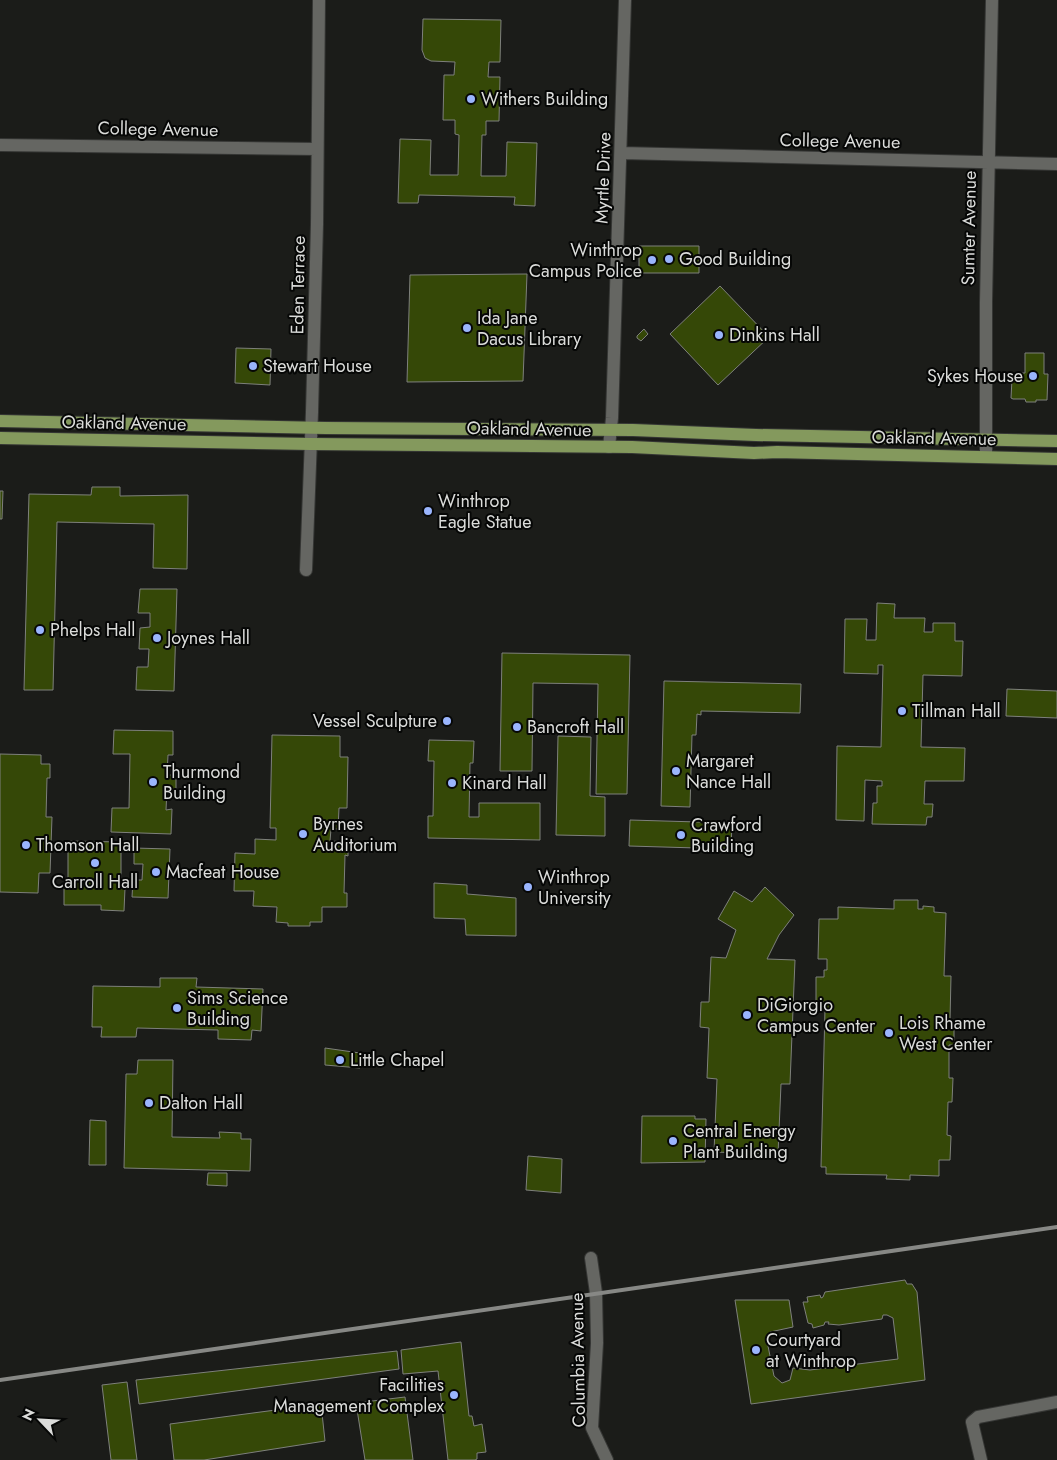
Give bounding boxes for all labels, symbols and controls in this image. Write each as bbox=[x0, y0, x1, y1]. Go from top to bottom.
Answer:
place label: Withers Building bbox=[481, 86, 608, 112]
marker: Withers Building bbox=[465, 93, 477, 105]
street label: College Avenue bbox=[97, 115, 219, 143]
street label: College Avenue bbox=[779, 127, 901, 155]
street label: Myrtle Drive bbox=[588, 132, 618, 224]
street label: Sumter Avenue bbox=[955, 170, 983, 286]
street label: Eden Terrace bbox=[284, 235, 312, 335]
place label: Winthrop Campus Police bbox=[529, 237, 642, 284]
place label: Good Building bbox=[679, 246, 791, 272]
marker: Good Building bbox=[663, 253, 675, 265]
marker: Winthrop Campus Police bbox=[646, 254, 658, 266]
place label: Ida Jane Dacus Library bbox=[477, 305, 581, 352]
marker: Ida Jane Dacus Library bbox=[461, 322, 473, 334]
place label: Dinkins Hall bbox=[729, 322, 820, 348]
marker: Dinkins Hall bbox=[713, 329, 725, 341]
place label: Stewart House bbox=[263, 353, 372, 379]
marker: Stewart House bbox=[247, 360, 259, 372]
place label: Sykes House bbox=[927, 363, 1023, 389]
marker: Sykes House bbox=[1027, 370, 1039, 382]
street label: Oakland Avenue bbox=[61, 409, 187, 437]
street label: Oakland Avenue bbox=[466, 415, 592, 443]
street label: Oakland Avenue bbox=[871, 424, 997, 452]
place label: Winthrop Eagle Statue bbox=[438, 488, 532, 535]
marker: Winthrop Eagle Statue bbox=[422, 505, 434, 517]
place label: Phelps Hall bbox=[50, 617, 135, 643]
marker: Phelps Hall bbox=[34, 624, 46, 636]
place label: Joynes Hall bbox=[165, 625, 250, 651]
marker: Joynes Hall bbox=[151, 632, 163, 644]
place label: Tillman Hall bbox=[912, 698, 1001, 724]
marker: Tillman Hall bbox=[896, 705, 908, 717]
place label: Vessel Sculpture bbox=[313, 708, 437, 734]
place label: Bancroft Hall bbox=[527, 714, 624, 740]
marker: Vessel Sculpture bbox=[441, 715, 453, 727]
marker: Bancroft Hall bbox=[511, 721, 523, 733]
place label: Margaret Nance Hall bbox=[686, 748, 771, 795]
place label: Thurmond Building bbox=[163, 759, 240, 806]
marker: Margaret Nance Hall bbox=[670, 765, 682, 777]
place label: Kinard Hall bbox=[462, 770, 547, 796]
marker: Thurmond Building bbox=[147, 776, 159, 788]
marker: Kinard Hall bbox=[446, 777, 458, 789]
place label: Byrnes Auditorium bbox=[313, 811, 397, 858]
place label: Crawford Building bbox=[691, 812, 762, 859]
marker: Byrnes Auditorium bbox=[297, 828, 309, 840]
marker: Crawford Building bbox=[675, 829, 687, 841]
place label: Thomson Hall bbox=[36, 832, 139, 858]
marker: Thomson Hall bbox=[20, 839, 32, 851]
marker: Carroll Hall bbox=[89, 857, 101, 869]
place label: Macfeat House bbox=[166, 859, 279, 885]
place label: Winthrop University bbox=[538, 864, 611, 911]
marker: Macfeat House bbox=[150, 866, 162, 878]
place label: Carroll Hall bbox=[52, 869, 138, 895]
marker: Winthrop University bbox=[522, 881, 534, 893]
place label: Sims Science Building bbox=[187, 985, 288, 1032]
place label: DiGiorgio Campus Center bbox=[757, 992, 876, 1039]
marker: Sims Science Building bbox=[171, 1002, 183, 1014]
marker: DiGiorgio Campus Center bbox=[741, 1009, 753, 1021]
place label: Lois Rhame West Center bbox=[899, 1010, 993, 1057]
marker: Lois Rhame West Center bbox=[883, 1027, 895, 1039]
place label: Little Chapel bbox=[350, 1047, 444, 1073]
marker: Little Chapel bbox=[334, 1054, 346, 1066]
place label: Dalton Hall bbox=[159, 1090, 243, 1116]
marker: Dalton Hall bbox=[143, 1097, 155, 1109]
place label: Central Energy Plant Building bbox=[683, 1118, 796, 1165]
marker: Central Energy Plant Building bbox=[667, 1135, 679, 1147]
street label: Columbia Avenue bbox=[564, 1292, 592, 1428]
place label: Courtyard at Winthrop bbox=[766, 1327, 856, 1374]
marker: Courtyard at Winthrop bbox=[750, 1344, 762, 1356]
place label: Facilities Management Complex bbox=[273, 1372, 444, 1419]
marker: Facilities Management Complex bbox=[448, 1389, 460, 1401]
north arrow bbox=[15, 1395, 65, 1445]
text: N bbox=[17, 1405, 40, 1424]

